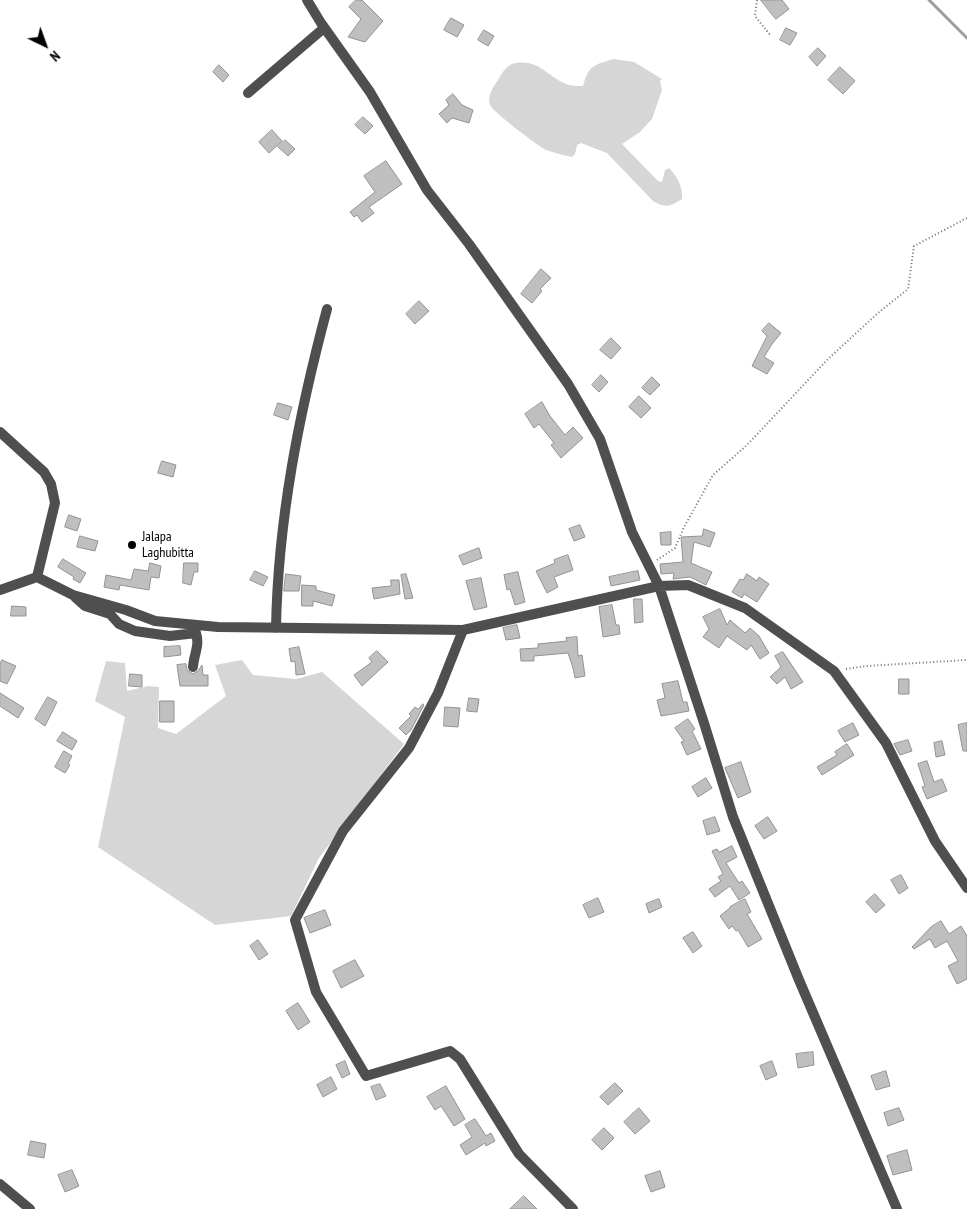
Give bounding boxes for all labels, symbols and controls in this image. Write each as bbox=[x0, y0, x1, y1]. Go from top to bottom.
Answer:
north arrow bbox=[20, 20, 70, 70]
text: N bbox=[46, 47, 64, 65]
place label: Jalapa Laghubitta bbox=[142, 529, 194, 562]
marker: Jalapa Laghubitta bbox=[126, 539, 138, 551]

